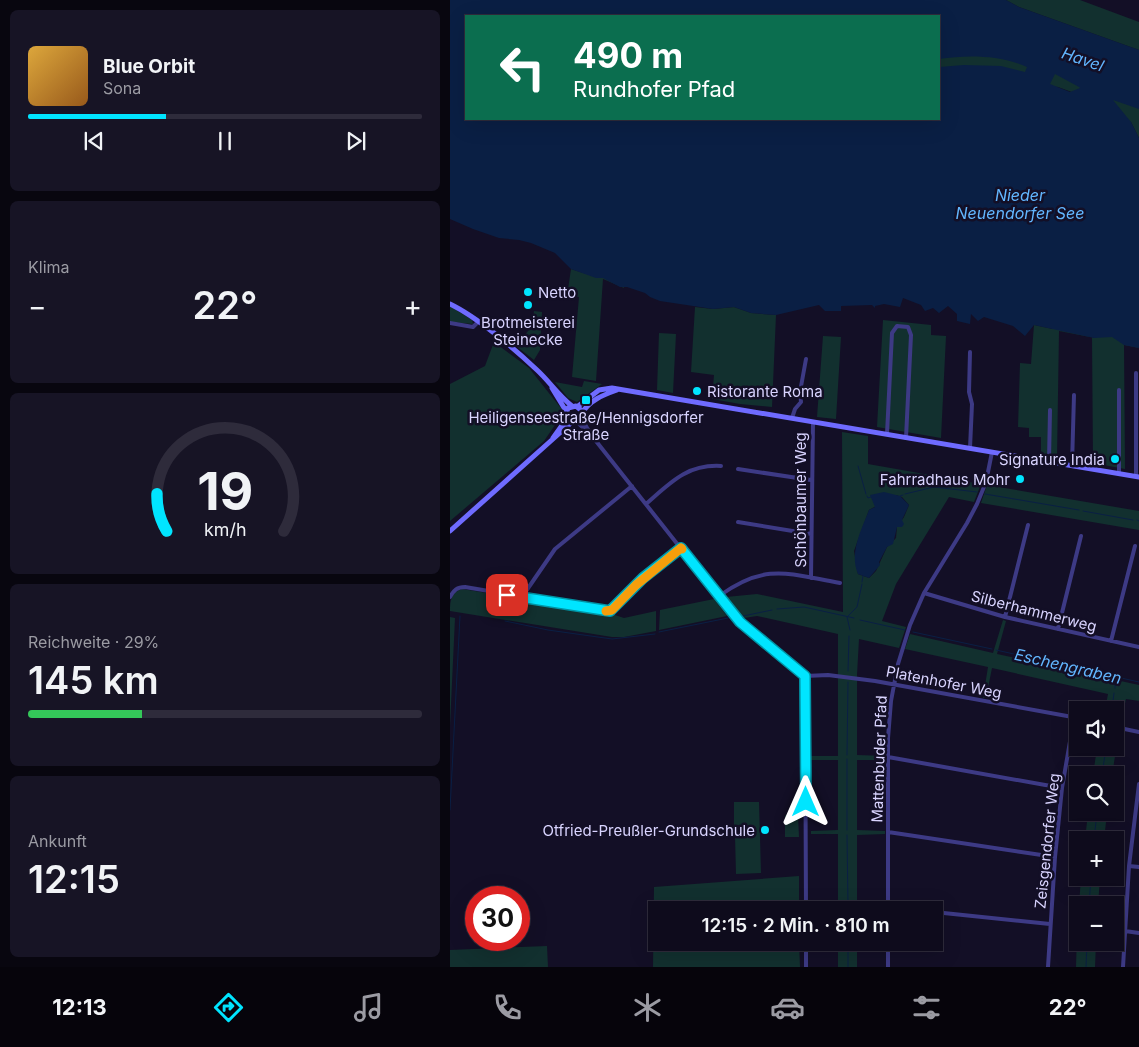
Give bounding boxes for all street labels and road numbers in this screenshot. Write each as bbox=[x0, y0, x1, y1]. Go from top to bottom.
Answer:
street label: Schönbaumer Weg bbox=[791, 432, 810, 568]
street label: Silberhammerweg bbox=[969, 586, 1099, 636]
street label: Platenhofer Weg bbox=[884, 661, 1004, 703]
street label: Mattenbuder Pfad bbox=[867, 695, 891, 823]
street label: Zeisgendorfer Weg bbox=[1030, 772, 1064, 910]

